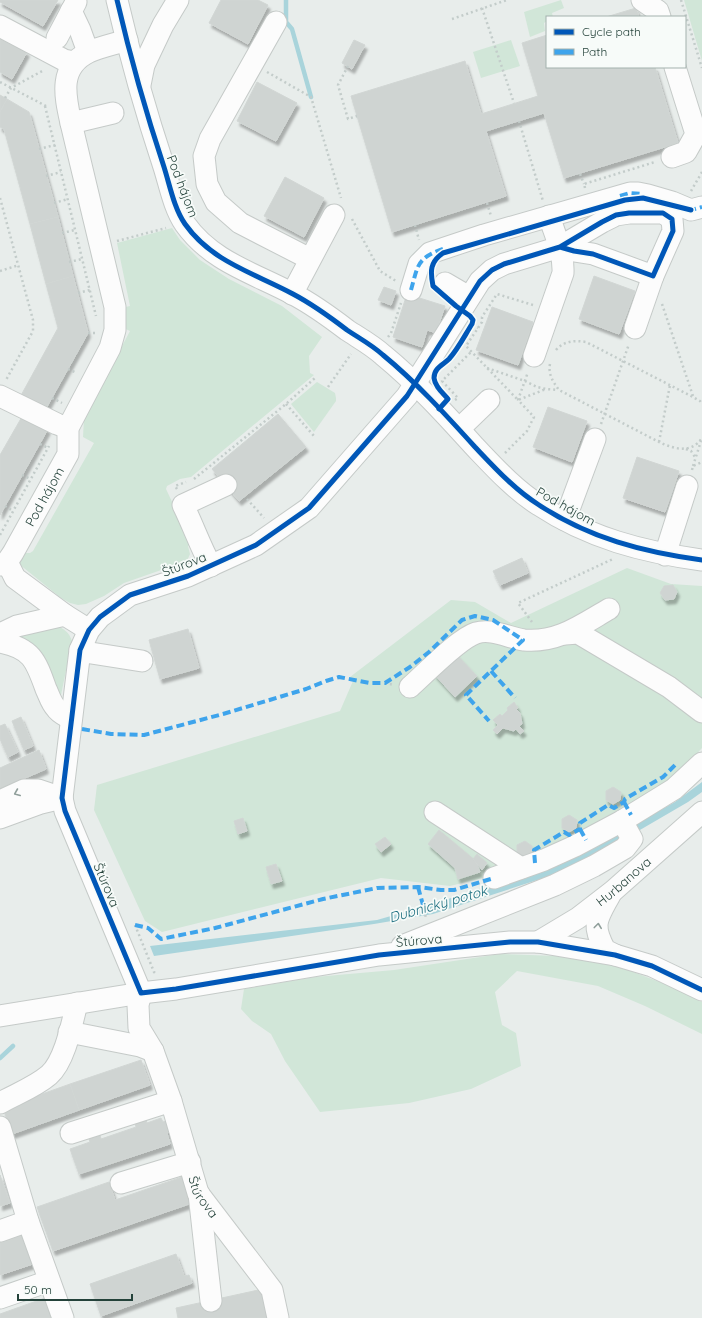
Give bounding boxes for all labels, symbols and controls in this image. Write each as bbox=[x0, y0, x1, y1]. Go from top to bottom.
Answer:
legend bbox=[546, 16, 686, 68]
text: Cycle path bbox=[582, 24, 641, 39]
text: Path bbox=[582, 44, 607, 59]
street label: Pod hájom bbox=[164, 153, 202, 219]
street label: Pod hájom bbox=[21, 464, 67, 529]
street label: Pod hájom bbox=[534, 483, 598, 529]
street label: Štúrova bbox=[159, 548, 209, 580]
one-way arrow bbox=[14, 788, 21, 796]
street label: Hurbanova bbox=[593, 853, 654, 909]
street label: Štúrova bbox=[91, 861, 123, 909]
water label: Dubnický potok bbox=[387, 881, 491, 927]
one-way arrow bbox=[593, 922, 602, 929]
street label: Štúrova bbox=[395, 930, 443, 950]
street label: Štúrova bbox=[185, 1174, 222, 1221]
scale bar bbox=[18, 1276, 132, 1302]
text: 50 m bbox=[24, 1282, 52, 1297]

